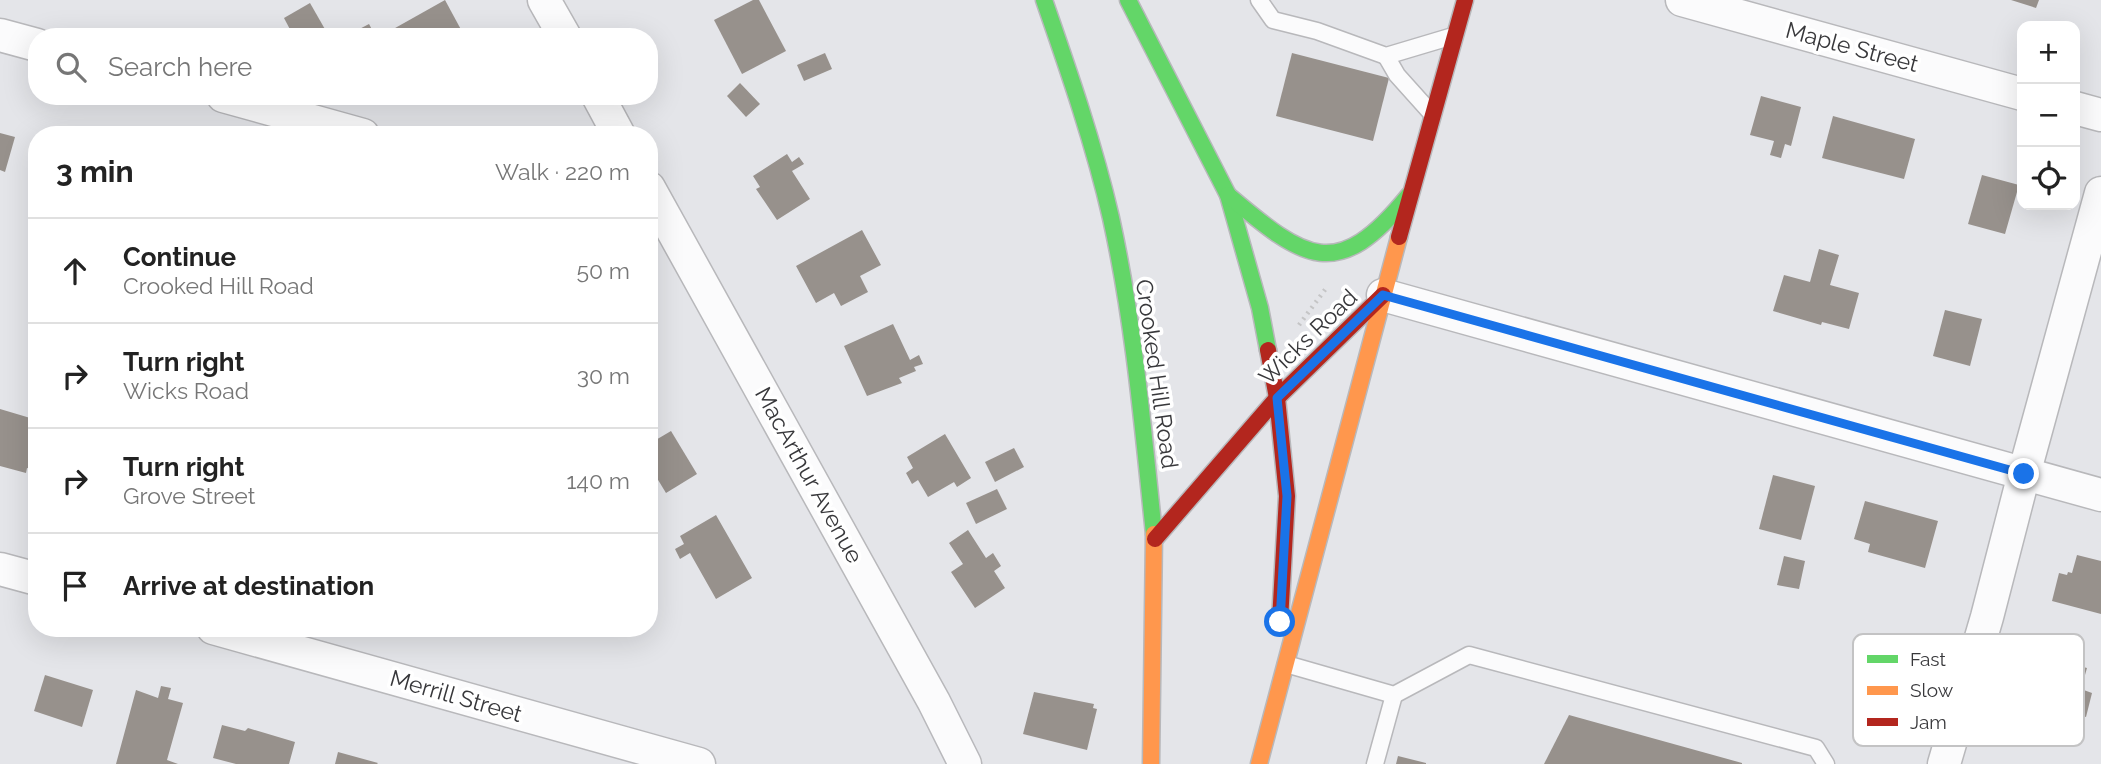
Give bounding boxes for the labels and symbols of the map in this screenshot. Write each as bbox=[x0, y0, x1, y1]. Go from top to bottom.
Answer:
street label: Maple Street bbox=[1783, 16, 1922, 77]
street label: Crooked Hill Road bbox=[1131, 278, 1184, 470]
street label: Wicks Road bbox=[1253, 283, 1362, 390]
street label: MacArthur Avenue bbox=[750, 382, 869, 567]
route end bbox=[2008, 458, 2039, 489]
route start bbox=[1264, 606, 1295, 637]
legend bbox=[1853, 634, 2084, 746]
text: Fast bbox=[1910, 648, 1946, 670]
street label: Merrill Street bbox=[387, 664, 526, 727]
text: Slow bbox=[1910, 679, 1954, 701]
text: Jam bbox=[1910, 711, 1947, 733]

